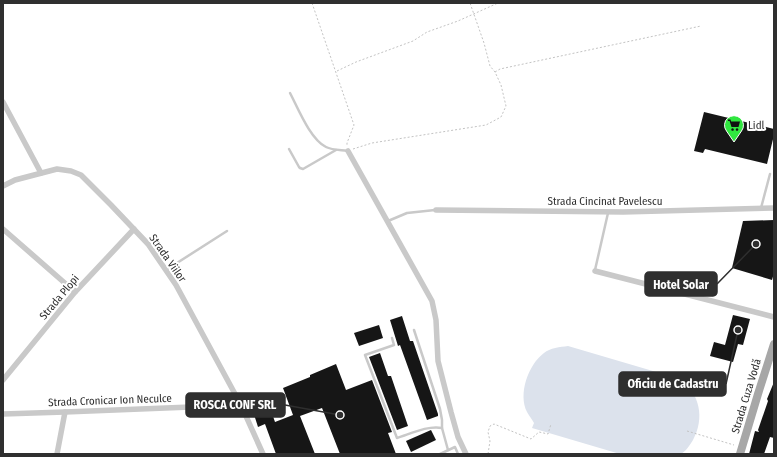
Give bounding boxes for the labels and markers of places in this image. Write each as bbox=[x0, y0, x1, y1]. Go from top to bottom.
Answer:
supermarket icon: Lidl bbox=[723, 114, 745, 142]
place label: Lidl bbox=[748, 119, 765, 132]
callout: Hotel Solar bbox=[645, 272, 717, 296]
callout: Oficiu de Cadastru bbox=[619, 372, 726, 396]
callout: ROSCA CONF SRL bbox=[186, 393, 285, 417]

